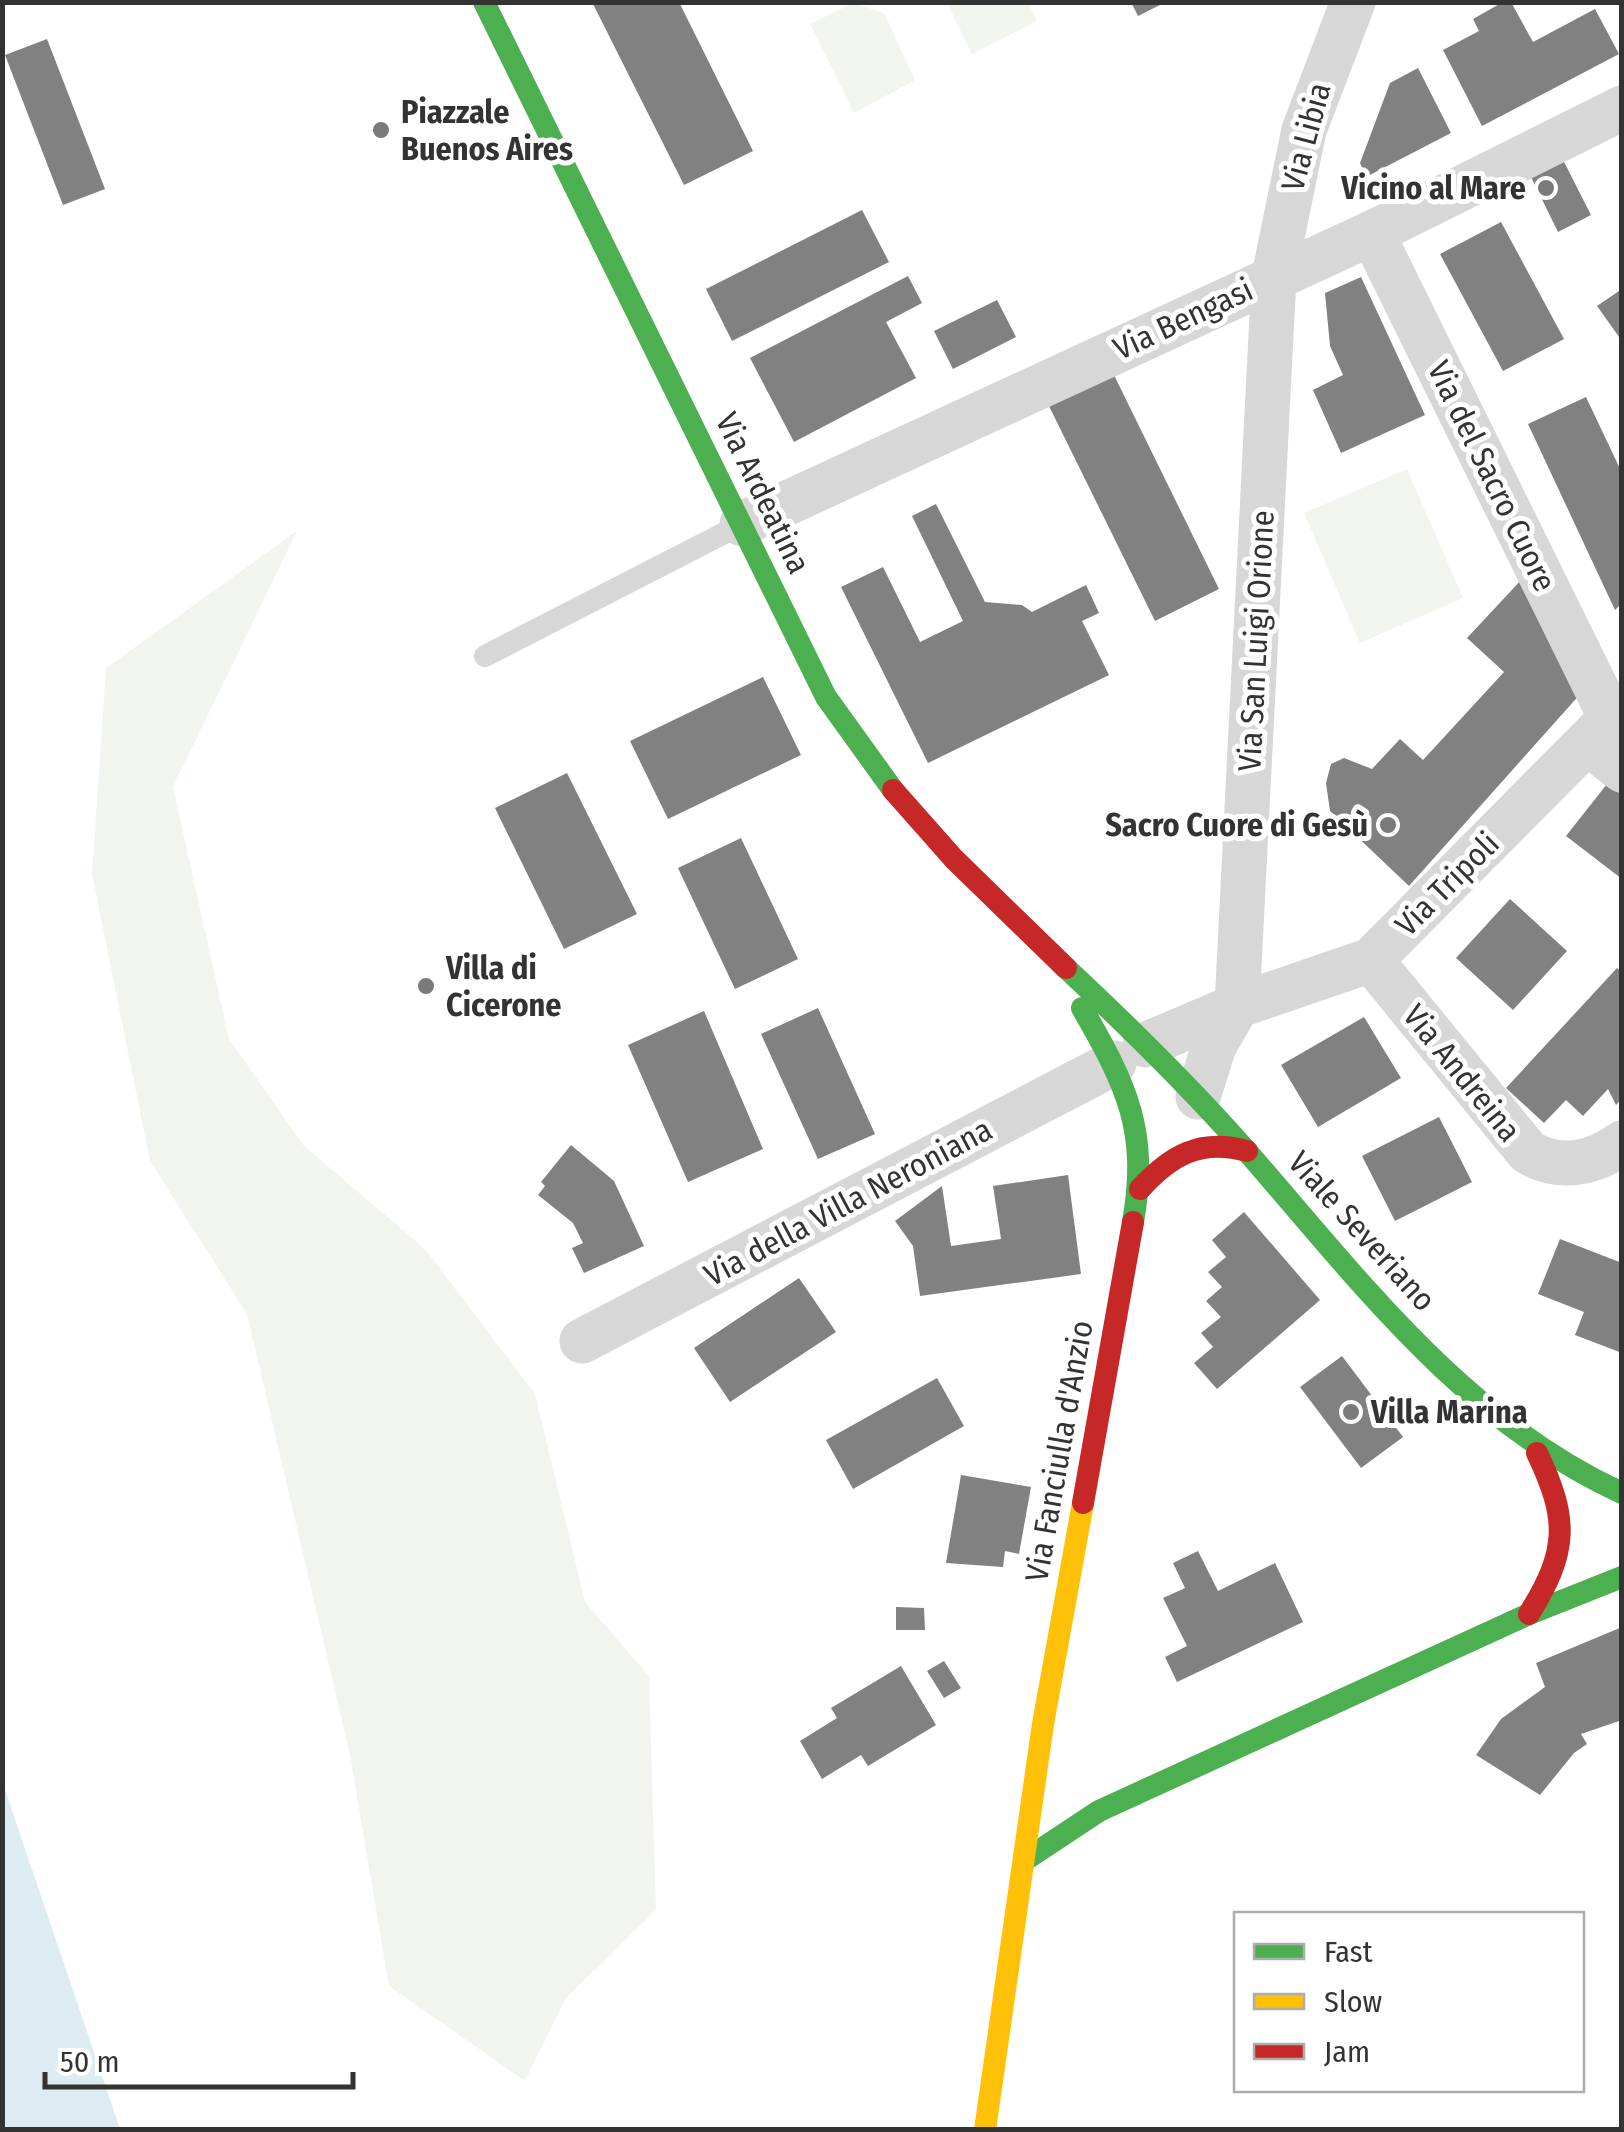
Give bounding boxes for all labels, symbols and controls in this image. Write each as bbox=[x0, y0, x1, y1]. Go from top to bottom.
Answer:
street label: Via Libia bbox=[1273, 79, 1339, 195]
place label: Piazzale Buenos Aires bbox=[401, 93, 573, 168]
marker: Piazzale Buenos Aires bbox=[370, 119, 392, 141]
place label: Vicino al Mare bbox=[1340, 169, 1526, 207]
marker: Vicino al Mare bbox=[1535, 177, 1557, 199]
street label: Via Bengasi bbox=[1107, 270, 1259, 368]
street label: Via del Sacro Cuore bbox=[1420, 355, 1564, 597]
street label: Via Ardeatina bbox=[708, 406, 818, 580]
street label: Via San Luigi Orione bbox=[1230, 509, 1282, 773]
place label: Sacro Cuore di Gesù bbox=[1105, 806, 1368, 844]
marker: Sacro Cuore di Gesù bbox=[1377, 814, 1399, 836]
street label: Via Tripoli bbox=[1387, 824, 1507, 944]
place label: Villa di Cicerone bbox=[445, 949, 562, 1024]
marker: Villa di Cicerone bbox=[415, 975, 437, 997]
street label: Via Andreina bbox=[1395, 997, 1529, 1149]
street label: Via della Villa Neroniana bbox=[698, 1110, 998, 1294]
street label: Viale Severiano bbox=[1280, 1143, 1444, 1319]
street label: Via Fanciulla d'Anzio bbox=[1017, 1317, 1101, 1585]
place label: Villa Marina bbox=[1370, 1393, 1528, 1431]
marker: Villa Marina bbox=[1340, 1401, 1362, 1423]
legend bbox=[1234, 1912, 1584, 2092]
text: Fast bbox=[1324, 1934, 1373, 1970]
text: Slow bbox=[1324, 1984, 1382, 2020]
scale bar bbox=[45, 2027, 352, 2089]
text: Jam bbox=[1324, 2034, 1370, 2070]
text: 50 m bbox=[60, 2044, 120, 2080]

